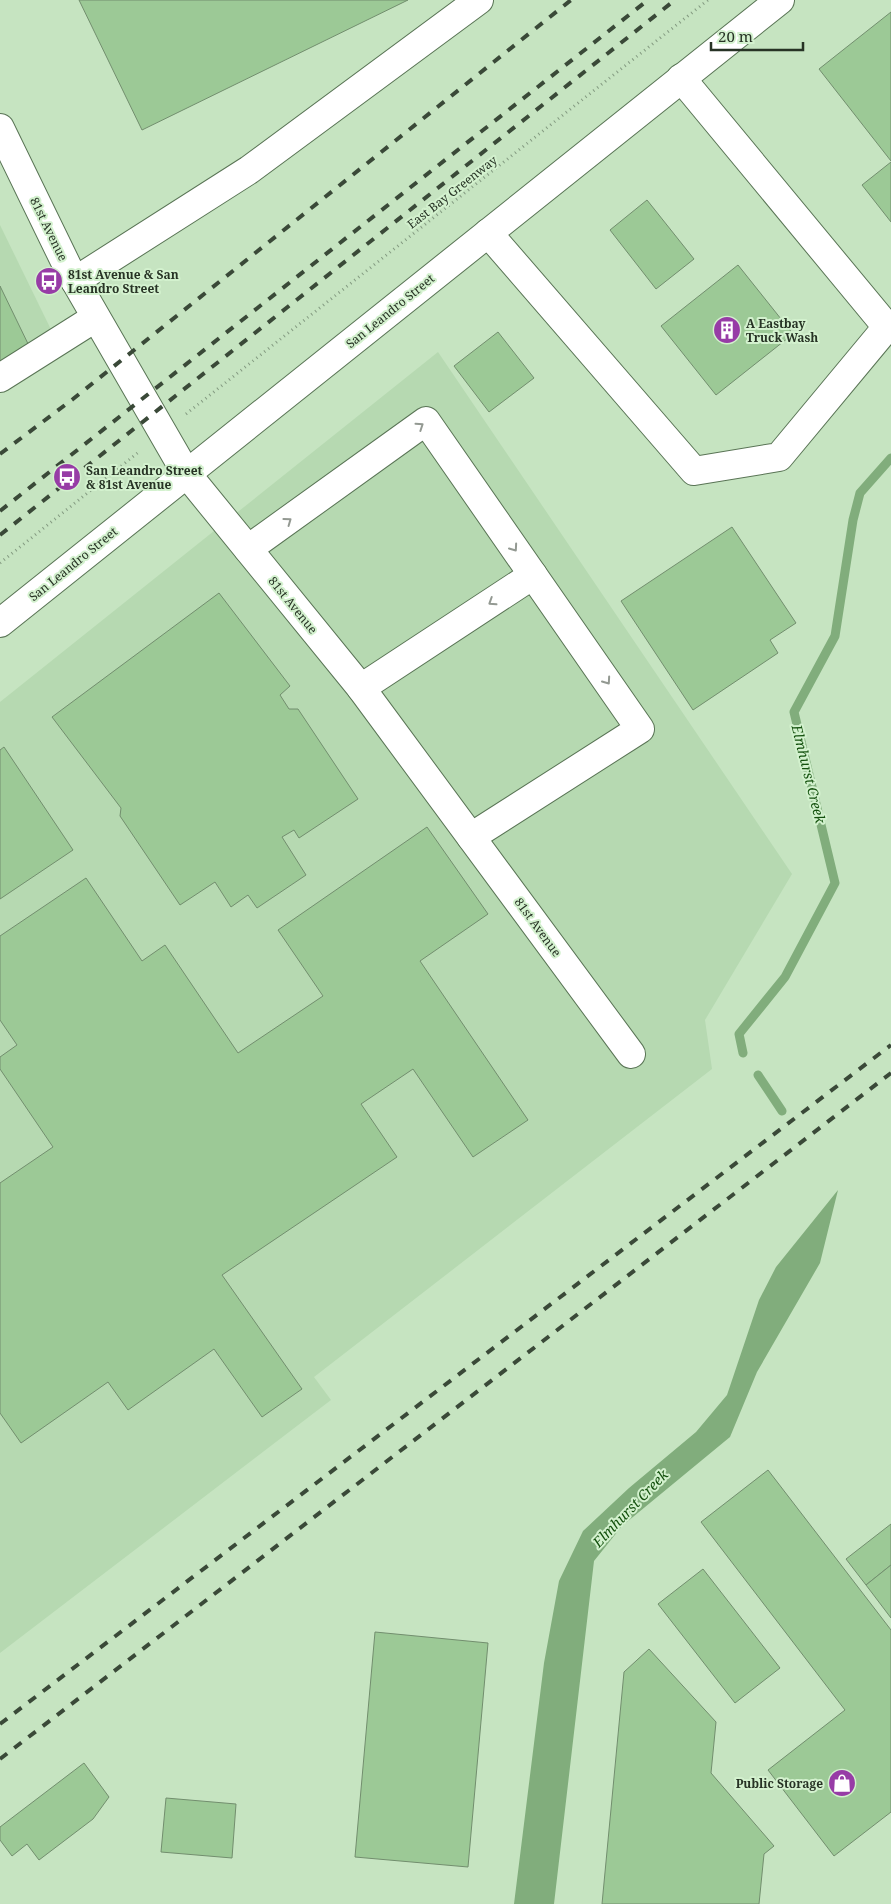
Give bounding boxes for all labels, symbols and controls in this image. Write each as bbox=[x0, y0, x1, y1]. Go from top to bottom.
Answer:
scale bar bbox=[711, 20, 804, 52]
text: 20 m bbox=[718, 26, 753, 46]
street label: East Bay Greenway bbox=[404, 151, 501, 232]
street label: 81st Avenue bbox=[26, 194, 72, 264]
bus stop icon: 81st Avenue & San Leandro Street bbox=[34, 266, 64, 296]
place label: 81st Avenue & San Leandro Street bbox=[68, 266, 179, 297]
street label: San Leandro Street bbox=[342, 270, 438, 352]
building icon: A Eastbay Truck Wash bbox=[712, 315, 742, 345]
place label: A Eastbay Truck Wash bbox=[746, 315, 818, 346]
one-way arrow bbox=[414, 423, 424, 432]
bus stop icon: San Leandro Street & 81st Avenue bbox=[52, 462, 82, 492]
place label: San Leandro Street & 81st Avenue bbox=[86, 462, 203, 493]
one-way arrow bbox=[282, 518, 292, 527]
street label: San Leandro Street bbox=[25, 523, 121, 605]
one-way arrow bbox=[508, 542, 517, 552]
street label: 81st Avenue bbox=[265, 573, 321, 637]
one-way arrow bbox=[489, 596, 498, 605]
one-way arrow bbox=[601, 675, 610, 685]
water label: Elmhurst Creek bbox=[787, 722, 831, 826]
street label: 81st Avenue bbox=[511, 894, 565, 960]
water label: Elmhurst Creek bbox=[587, 1464, 673, 1552]
shop icon: Public Storage bbox=[827, 1768, 857, 1798]
place label: Public Storage bbox=[736, 1775, 823, 1792]

